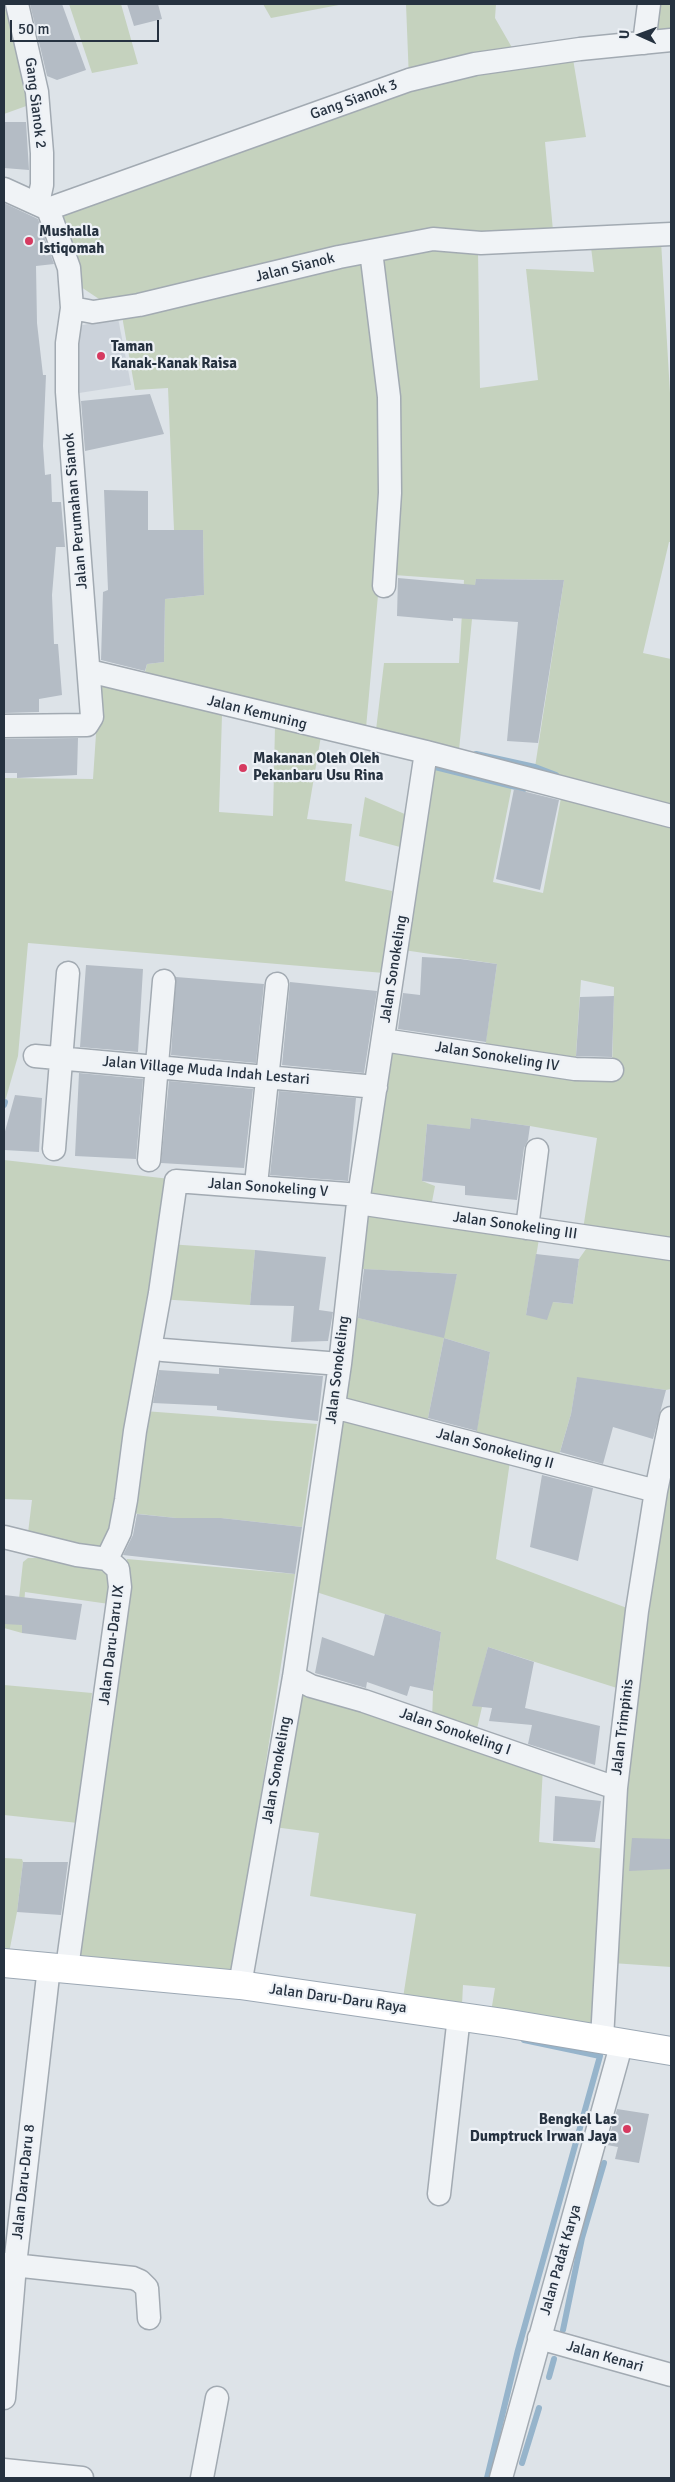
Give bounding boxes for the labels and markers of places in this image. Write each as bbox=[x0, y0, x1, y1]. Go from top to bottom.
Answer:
place label: Mushalla Istiqomah bbox=[39, 223, 104, 258]
marker: Mushalla Istiqomah bbox=[23, 235, 35, 247]
place label: Taman Kanak-Kanak Raisa bbox=[111, 338, 237, 373]
marker: Taman Kanak-Kanak Raisa bbox=[95, 350, 107, 362]
place label: Makanan Oleh Oleh Pekanbaru Usu Rina bbox=[253, 750, 383, 785]
marker: Makanan Oleh Oleh Pekanbaru Usu Rina bbox=[237, 762, 249, 774]
place label: Bengkel Las Dumptruck Irwan Jaya bbox=[470, 2111, 617, 2146]
marker: Bengkel Las Dumptruck Irwan Jaya bbox=[621, 2123, 633, 2135]

